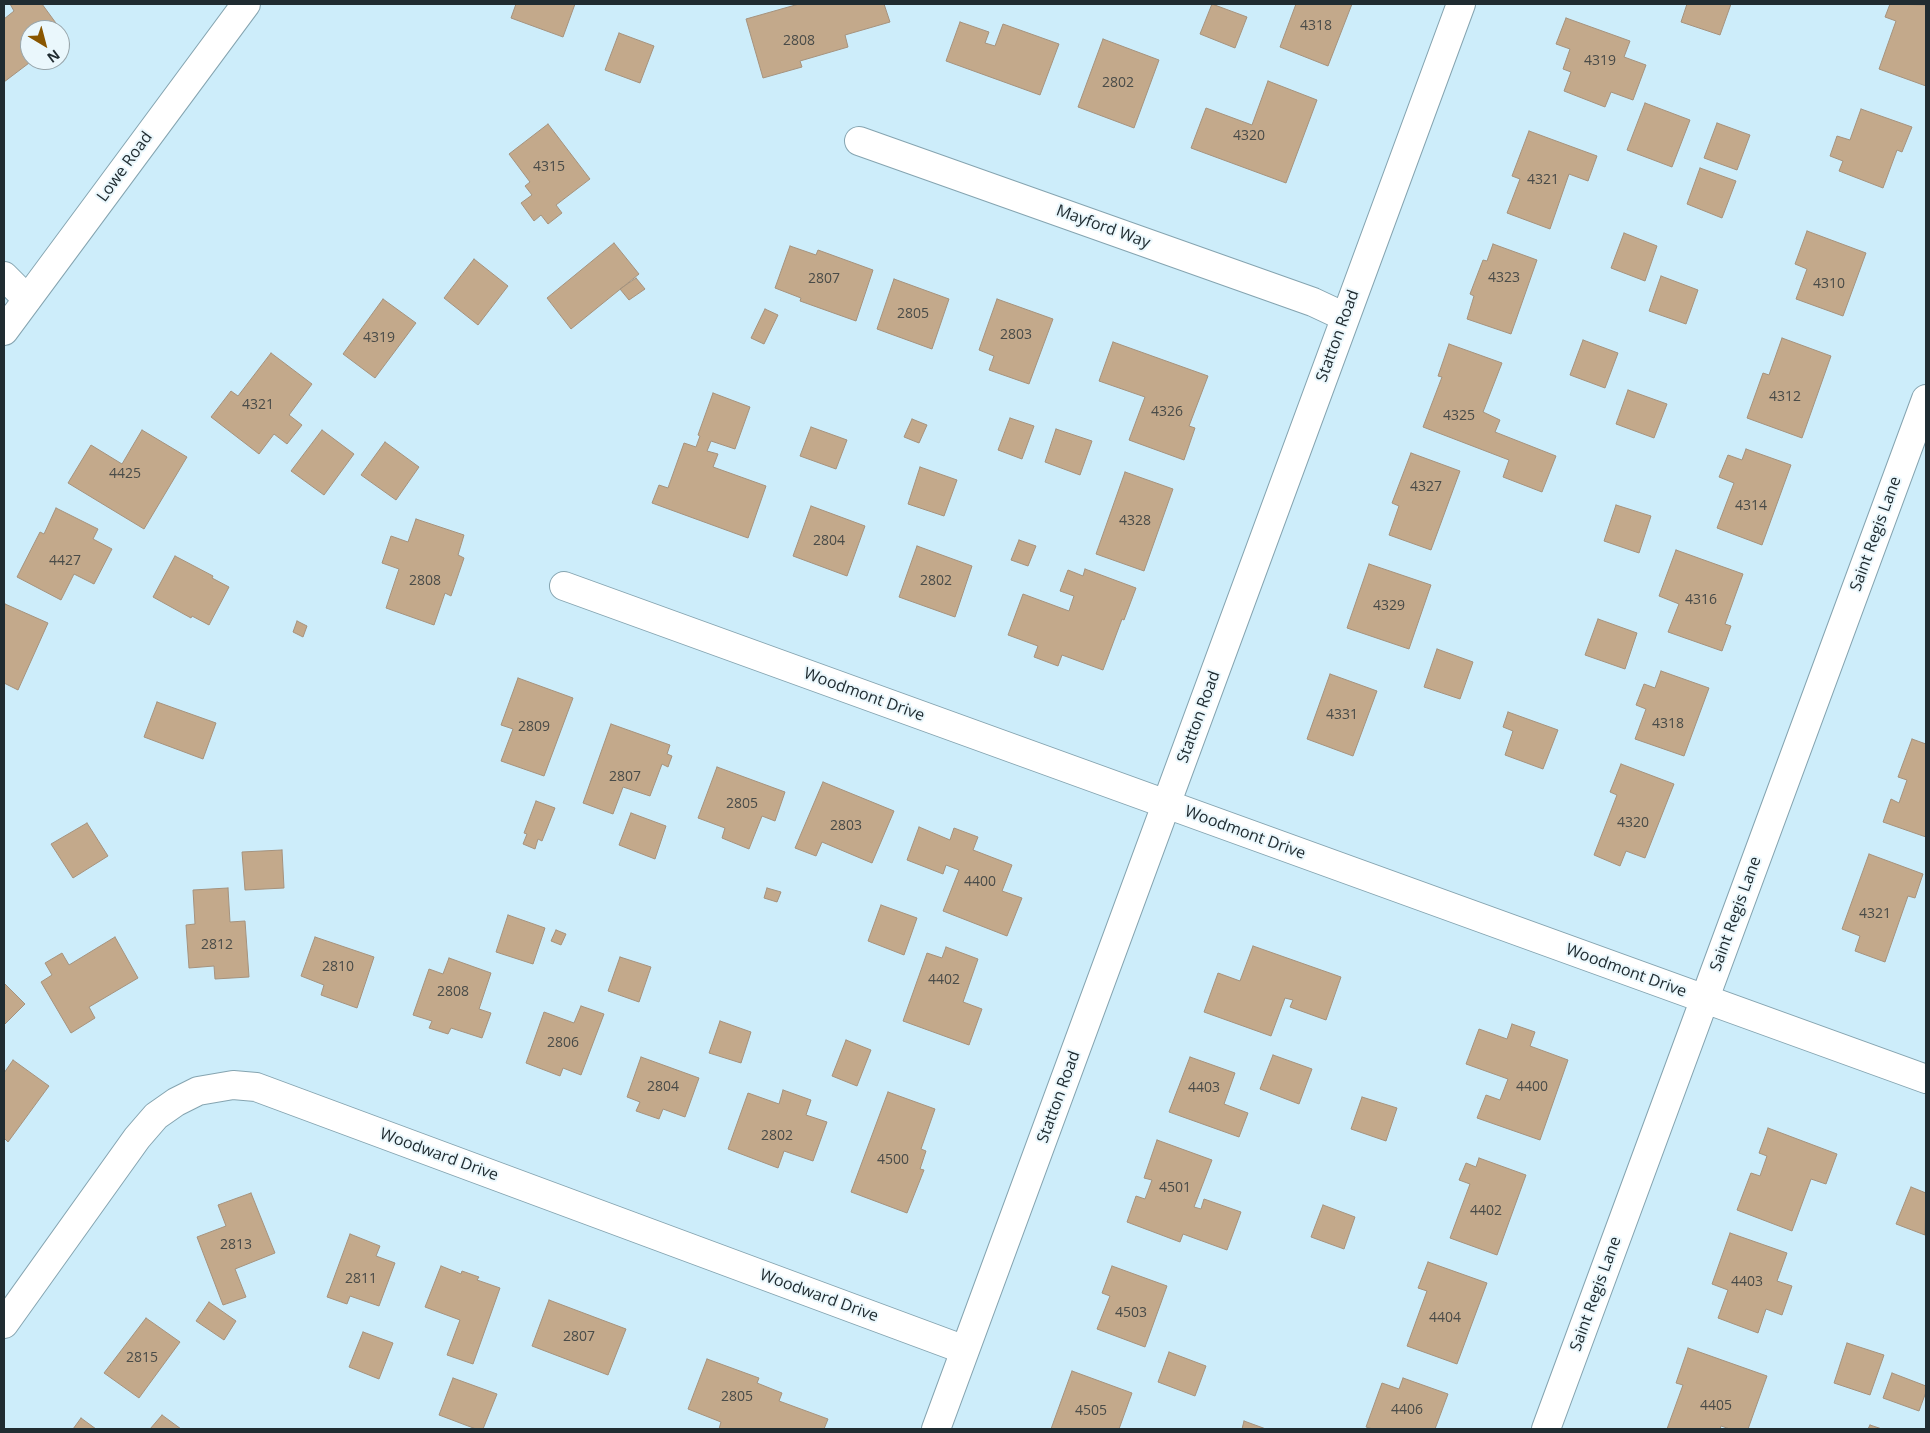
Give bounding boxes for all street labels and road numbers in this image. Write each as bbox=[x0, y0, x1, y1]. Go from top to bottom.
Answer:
street label: Lowe Road bbox=[93, 128, 157, 206]
street label: Mayford Way bbox=[1053, 201, 1153, 253]
street label: Statton Road bbox=[1312, 287, 1364, 385]
street label: Saint Regis Lane bbox=[1846, 474, 1906, 594]
street label: Woodmont Drive bbox=[801, 664, 927, 726]
street label: Statton Road bbox=[1173, 668, 1225, 766]
street label: Woodmont Drive bbox=[1182, 802, 1308, 864]
street label: Saint Regis Lane bbox=[1706, 854, 1766, 974]
street label: Woodmont Drive bbox=[1563, 940, 1689, 1002]
street label: Statton Road bbox=[1033, 1048, 1085, 1146]
street label: Woodward Drive bbox=[377, 1125, 501, 1185]
street label: Saint Regis Lane bbox=[1566, 1234, 1626, 1354]
street label: Woodward Drive bbox=[757, 1266, 881, 1326]

